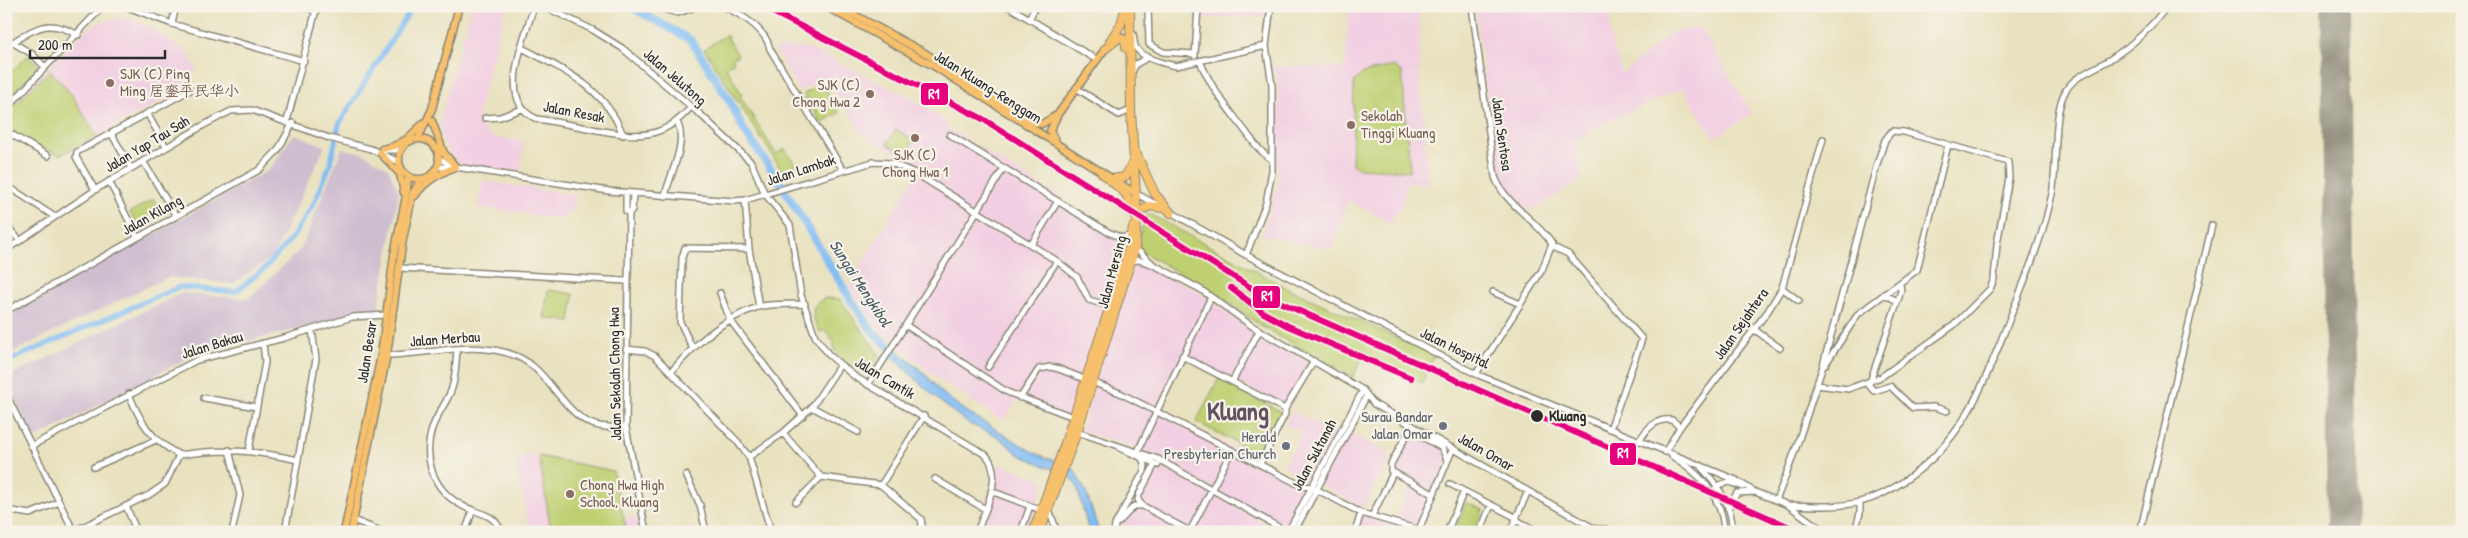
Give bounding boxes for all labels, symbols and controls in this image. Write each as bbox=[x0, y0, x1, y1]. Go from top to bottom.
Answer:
scale bar bbox=[30, 28, 165, 60]
text: 200 m bbox=[38, 34, 72, 55]
street label: Jalan Jelutong bbox=[639, 43, 712, 110]
street label: Jalan Kluang-Renggam bbox=[930, 45, 1046, 128]
place label: SJK (C) Ping Ming 居銮平民华小 bbox=[120, 63, 239, 101]
place label: SJK (C) Chong Hwa 2 bbox=[792, 74, 860, 112]
marker: SJK (C) Ping Ming 居銮平民华小 bbox=[104, 77, 116, 89]
line badge: R1 bbox=[920, 82, 949, 106]
text: R1 bbox=[928, 84, 940, 103]
marker: SJK (C) Chong Hwa 2 bbox=[864, 88, 876, 100]
street label: Jalan Resak bbox=[542, 95, 607, 128]
street label: Jalan Sentosa bbox=[1487, 96, 1518, 172]
place label: Sekolah Tinggi Kluang bbox=[1361, 105, 1436, 143]
street label: Jalan Yap Tau Sah bbox=[100, 110, 193, 177]
marker: Sekolah Tinggi Kluang bbox=[1345, 119, 1357, 131]
marker: SJK (C) Chong Hwa 1 bbox=[909, 132, 921, 144]
place label: SJK (C) Chong Hwa 1 bbox=[882, 144, 948, 182]
street label: Jalan Lambak bbox=[764, 148, 838, 191]
street label: Jalan Kilang bbox=[118, 189, 186, 240]
street label: Jalan Mersing bbox=[1092, 233, 1131, 311]
water label: Sungai Mengkibol bbox=[825, 235, 898, 331]
street label: Jalan Sejahtera bbox=[1708, 284, 1773, 364]
line badge: R1 bbox=[1252, 285, 1281, 309]
text: R1 bbox=[1261, 286, 1273, 305]
street label: Jalan Sekolah Chong Hwa bbox=[603, 307, 626, 441]
street label: Jalan Besar bbox=[351, 319, 382, 384]
street label: Jalan Hospital bbox=[1417, 322, 1494, 373]
street label: Jalan Bakau bbox=[179, 325, 245, 364]
street label: Jalan Merbau bbox=[409, 326, 481, 351]
street label: Jalan Cantik bbox=[851, 351, 919, 404]
district label: Kluang bbox=[1207, 394, 1269, 429]
place label: Kluang bbox=[1549, 405, 1586, 427]
place label: Surau Bandar Jalan Omar bbox=[1361, 406, 1433, 444]
marker: Kluang bbox=[1529, 408, 1545, 424]
street label: Jalan Sultanah bbox=[1286, 415, 1341, 494]
marker: Surau Bandar Jalan Omar bbox=[1437, 420, 1449, 432]
place label: Herald Presbyterian Church bbox=[1164, 426, 1276, 464]
street label: Jalan Omar bbox=[1454, 427, 1518, 476]
marker: Herald Presbyterian Church bbox=[1280, 440, 1292, 452]
line badge: R1 bbox=[1609, 442, 1637, 466]
text: R1 bbox=[1617, 443, 1629, 462]
place label: Chong Hwa High School, Kluang bbox=[580, 474, 664, 512]
marker: Chong Hwa High School, Kluang bbox=[564, 488, 576, 500]

